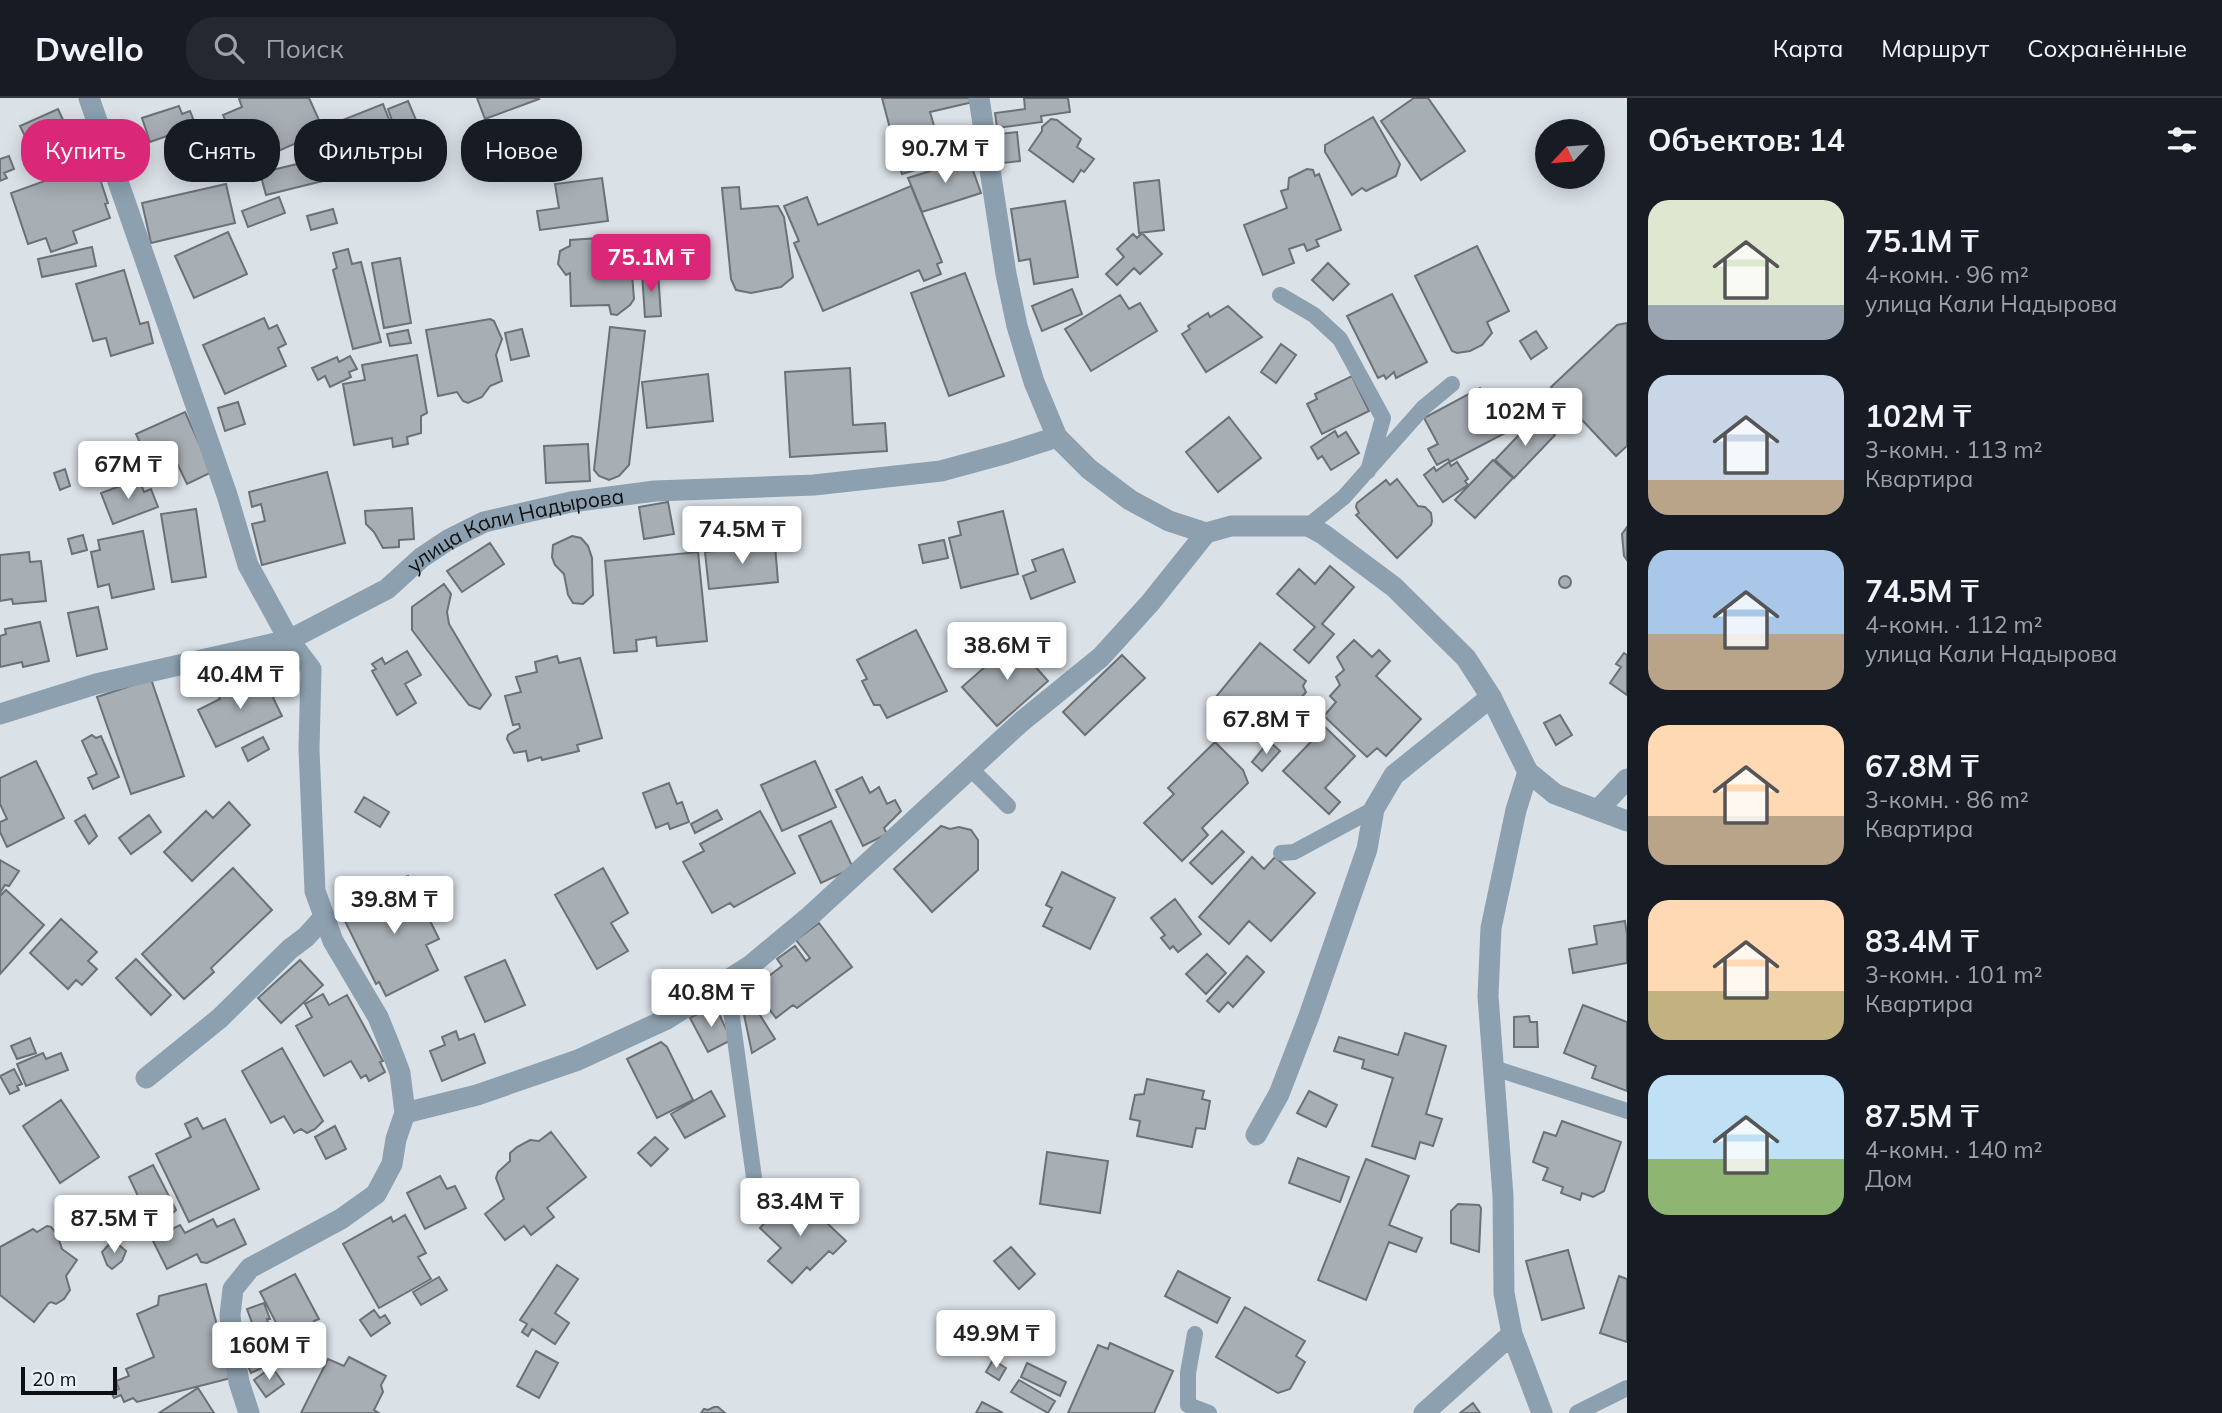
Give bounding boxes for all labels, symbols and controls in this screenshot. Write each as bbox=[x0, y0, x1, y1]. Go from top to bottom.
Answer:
search box bbox=[186, 17, 676, 80]
text: Dwello bbox=[35, 28, 144, 69]
icon: search bbox=[210, 29, 248, 67]
text: Поиск bbox=[266, 32, 343, 65]
text: Карта bbox=[1773, 33, 1843, 63]
text: Маршрут bbox=[1881, 33, 1989, 63]
text: Сохранённые bbox=[2027, 33, 2187, 63]
chip: Купить bbox=[21, 119, 150, 182]
chip: Снять bbox=[164, 119, 280, 182]
chip: Фильтры bbox=[294, 119, 447, 182]
chip: Новое bbox=[461, 119, 582, 182]
north arrow bbox=[1535, 119, 1605, 189]
map controls bbox=[1535, 119, 1605, 189]
text: Объектов: 14 bbox=[1648, 121, 1845, 159]
icon: filters bbox=[2163, 121, 2201, 159]
pin: 90.7M ₸ bbox=[880, 126, 1010, 185]
text: 90.7M ₸ bbox=[901, 133, 989, 162]
text: 75.1M ₸ bbox=[1865, 222, 1979, 260]
icon: home bbox=[1704, 228, 1788, 312]
pin: 75.1M ₸ bbox=[586, 234, 716, 294]
text: 75.1M ₸ bbox=[607, 242, 695, 271]
text: 4-комн. · 96 m² bbox=[1865, 260, 2029, 289]
text: улица Кали Надырова bbox=[1865, 289, 2117, 318]
pin: 102M ₸ bbox=[1468, 388, 1582, 448]
text: 102M ₸ bbox=[1484, 396, 1566, 425]
text: 102M ₸ bbox=[1865, 397, 1971, 435]
icon: home bbox=[1704, 403, 1788, 487]
text: 3-комн. · 113 m² bbox=[1865, 435, 2043, 464]
pin: 67M ₸ bbox=[79, 442, 177, 501]
text: 67M ₸ bbox=[94, 449, 162, 478]
text: Квартира bbox=[1865, 464, 1973, 493]
street label: улица Кали Надырова bbox=[401, 482, 626, 578]
pin: 74.5M ₸ bbox=[677, 506, 807, 566]
text: 74.5M ₸ bbox=[698, 514, 786, 543]
text: 74.5M ₸ bbox=[1865, 572, 1979, 610]
icon: home bbox=[1704, 578, 1788, 662]
text: 4-комн. · 112 m² bbox=[1865, 610, 2043, 639]
pin: 38.6M ₸ bbox=[942, 622, 1072, 682]
text: 38.6M ₸ bbox=[963, 630, 1051, 659]
text: улица Кали Надырова bbox=[1865, 639, 2117, 668]
pin: 40.4M ₸ bbox=[175, 652, 305, 711]
text: 40.4M ₸ bbox=[196, 659, 284, 688]
pin: 67.8M ₸ bbox=[1201, 696, 1331, 756]
text: 67.8M ₸ bbox=[1222, 704, 1310, 733]
text: 67.8M ₸ bbox=[1865, 747, 1979, 785]
icon: home bbox=[1704, 753, 1788, 837]
text: 3-комн. · 86 m² bbox=[1865, 785, 2029, 814]
text: Квартира bbox=[1865, 814, 1973, 843]
pin: 39.8M ₸ bbox=[329, 876, 459, 936]
text: 39.8M ₸ bbox=[350, 884, 438, 913]
text: 83.4M ₸ bbox=[1865, 922, 1979, 960]
icon: home bbox=[1704, 928, 1788, 1012]
text: 3-комн. · 101 m² bbox=[1865, 960, 2043, 989]
pin: 40.8M ₸ bbox=[646, 970, 776, 1029]
text: 40.8M ₸ bbox=[667, 977, 755, 1006]
text: Квартира bbox=[1865, 989, 1973, 1018]
text: 87.5M ₸ bbox=[1865, 1097, 1979, 1135]
icon: home bbox=[1704, 1103, 1788, 1187]
text: 4-комн. · 140 m² bbox=[1865, 1135, 2043, 1164]
text: Дом bbox=[1865, 1164, 1912, 1193]
pin: 83.4M ₸ bbox=[735, 1178, 865, 1238]
text: 83.4M ₸ bbox=[756, 1186, 844, 1215]
pin: 87.5M ₸ bbox=[49, 1196, 179, 1255]
text: 87.5M ₸ bbox=[70, 1203, 158, 1232]
pin: 49.9M ₸ bbox=[931, 1310, 1061, 1370]
text: 49.9M ₸ bbox=[952, 1318, 1040, 1347]
pin: 160M ₸ bbox=[212, 1322, 326, 1382]
text: 160M ₸ bbox=[228, 1330, 310, 1359]
scale bar bbox=[21, 1364, 117, 1396]
text: 20 m bbox=[32, 1367, 76, 1391]

